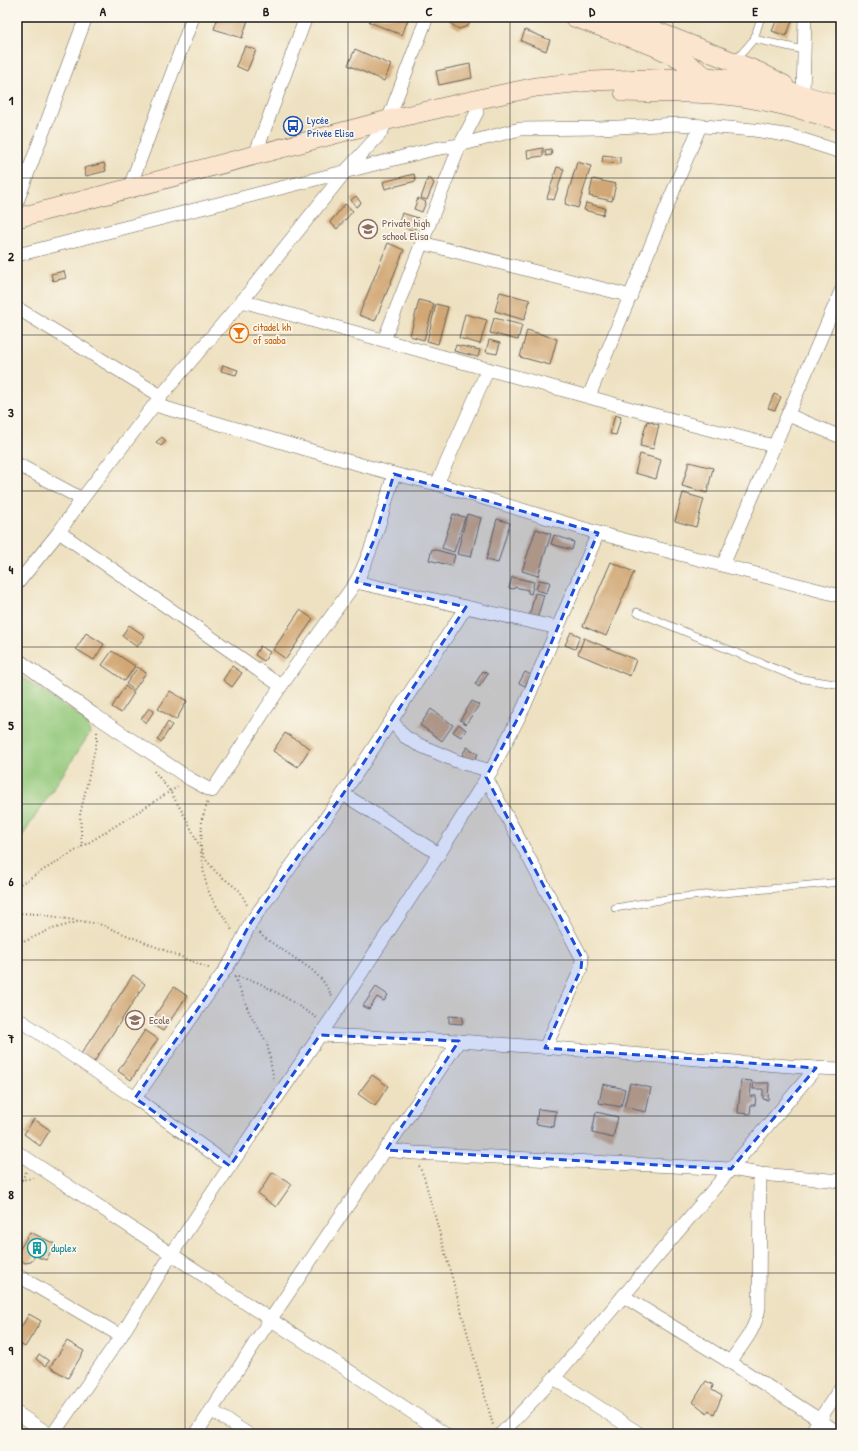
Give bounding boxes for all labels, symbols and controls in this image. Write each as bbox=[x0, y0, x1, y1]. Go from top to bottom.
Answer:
text: A bbox=[100, 2, 107, 20]
text: B bbox=[263, 2, 270, 20]
text: C bbox=[425, 2, 433, 20]
text: D bbox=[589, 2, 596, 20]
text: E bbox=[752, 2, 758, 20]
text: 1 bbox=[9, 91, 14, 109]
place label: Lycée Privée Elisa bbox=[307, 113, 354, 140]
bus stop icon: Lycée Privée Elisa bbox=[282, 115, 304, 137]
place label: Private high school Elisa bbox=[382, 216, 430, 243]
school or university icon: Private high school Elisa bbox=[357, 218, 379, 240]
text: 2 bbox=[8, 247, 15, 265]
place label: citadel kh of saaba bbox=[253, 320, 292, 347]
bar icon: citadel kh of saaba bbox=[228, 322, 250, 344]
text: 3 bbox=[8, 403, 14, 421]
text: 4 bbox=[9, 560, 14, 578]
text: 5 bbox=[8, 716, 14, 734]
text: 6 bbox=[8, 872, 14, 890]
school or university icon: Ecole bbox=[124, 1009, 146, 1031]
place label: Ecole bbox=[149, 1013, 170, 1027]
text: 7 bbox=[7, 1029, 15, 1047]
text: 8 bbox=[8, 1185, 14, 1203]
building icon: duplex bbox=[26, 1237, 48, 1259]
place label: duplex bbox=[51, 1241, 77, 1255]
text: 9 bbox=[9, 1341, 14, 1359]

